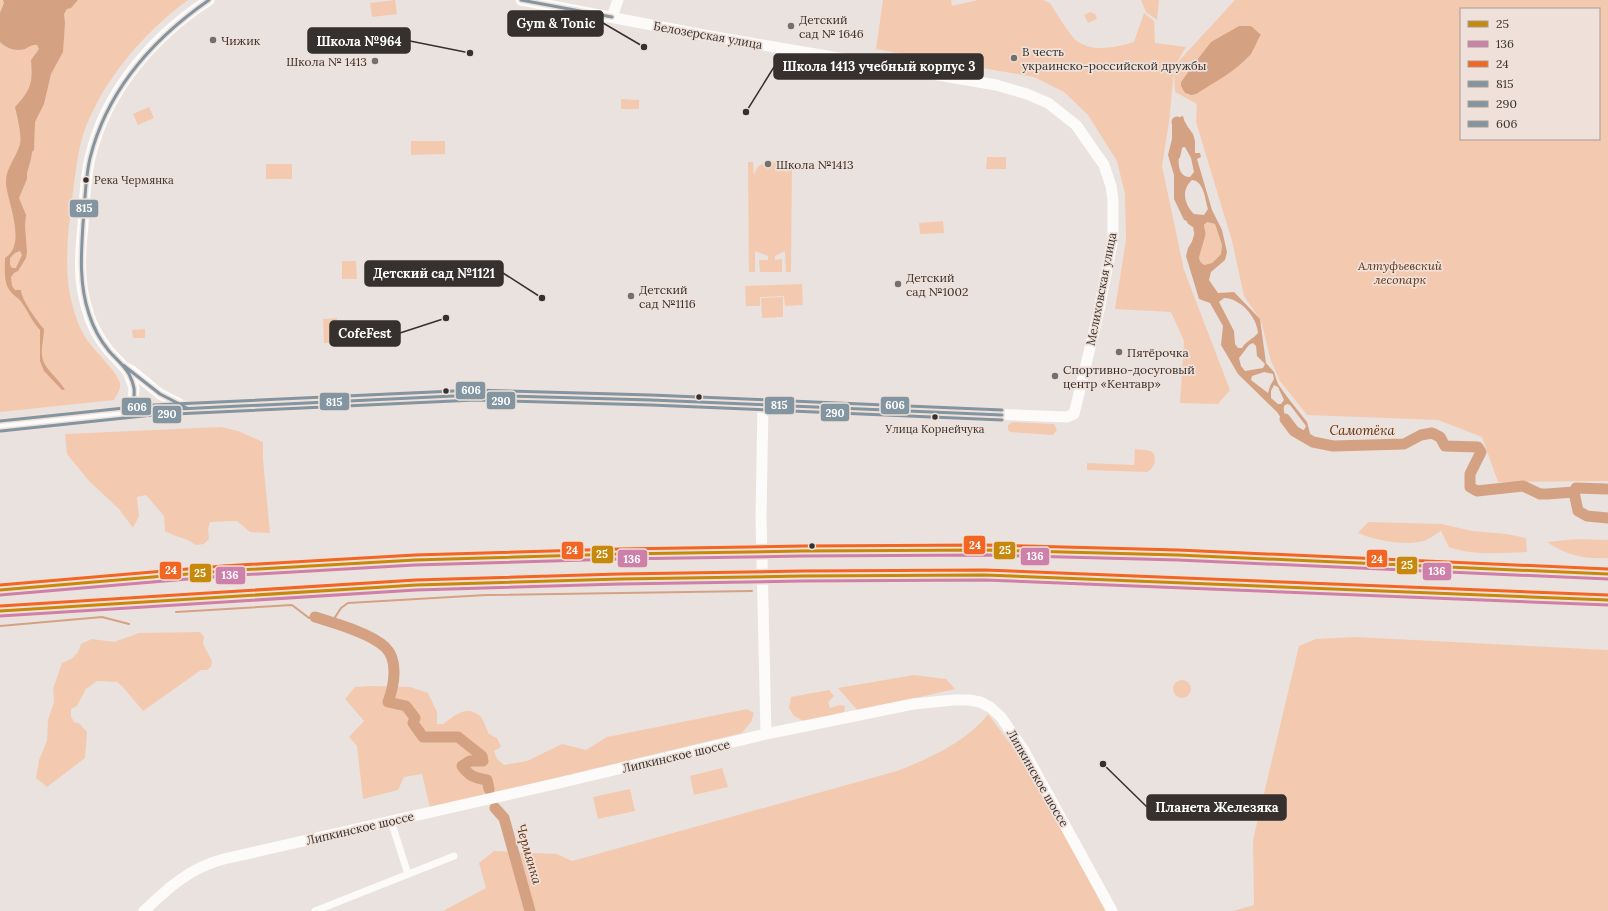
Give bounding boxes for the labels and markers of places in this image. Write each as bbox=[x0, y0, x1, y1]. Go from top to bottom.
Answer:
callout: Gym & Tonic bbox=[508, 11, 603, 36]
place label: Детский сад № 1646 bbox=[799, 12, 864, 41]
marker: Детский сад № 1646 bbox=[786, 21, 796, 31]
callout: Школа №964 bbox=[308, 28, 410, 53]
place label: Чижик bbox=[221, 33, 261, 48]
marker: Чижик bbox=[208, 35, 218, 45]
place label: В честь украинско-российской дружбы bbox=[1022, 44, 1206, 73]
marker: В честь украинско-российской дружбы bbox=[1009, 53, 1019, 63]
place label: Школа № 1413 bbox=[286, 54, 367, 69]
callout: Школа 1413 учебный корпус 3 bbox=[774, 54, 983, 79]
marker: Школа № 1413 bbox=[370, 56, 380, 66]
place label: Школа №1413 bbox=[776, 157, 854, 172]
marker: Школа №1413 bbox=[763, 159, 773, 169]
place label: Река Чермянка bbox=[94, 173, 174, 187]
marker: Река Чермянка bbox=[81, 175, 91, 185]
callout: Детский сад №1121 bbox=[365, 261, 503, 286]
place label: Детский сад №1002 bbox=[906, 270, 968, 299]
marker: Детский сад №1002 bbox=[893, 279, 903, 289]
place label: Детский сад №1116 bbox=[639, 282, 696, 311]
marker: Детский сад №1116 bbox=[626, 291, 636, 301]
callout: CofeFest bbox=[330, 321, 400, 346]
place label: Пятёрочка bbox=[1127, 345, 1189, 360]
marker: Пятёрочка bbox=[1114, 347, 1124, 357]
place label: Спортивно-досуговый центр «Кентавр» bbox=[1063, 362, 1195, 391]
marker: Спортивно-досуговый центр «Кентавр» bbox=[1050, 371, 1060, 381]
unlabelled marker bbox=[441, 386, 451, 396]
unlabelled marker bbox=[694, 392, 704, 402]
marker: Улица Корнейчука bbox=[930, 412, 940, 422]
place label: Улица Корнейчука bbox=[885, 422, 985, 436]
unlabelled marker bbox=[807, 541, 817, 551]
callout: Планета Железяка bbox=[1147, 795, 1286, 820]

